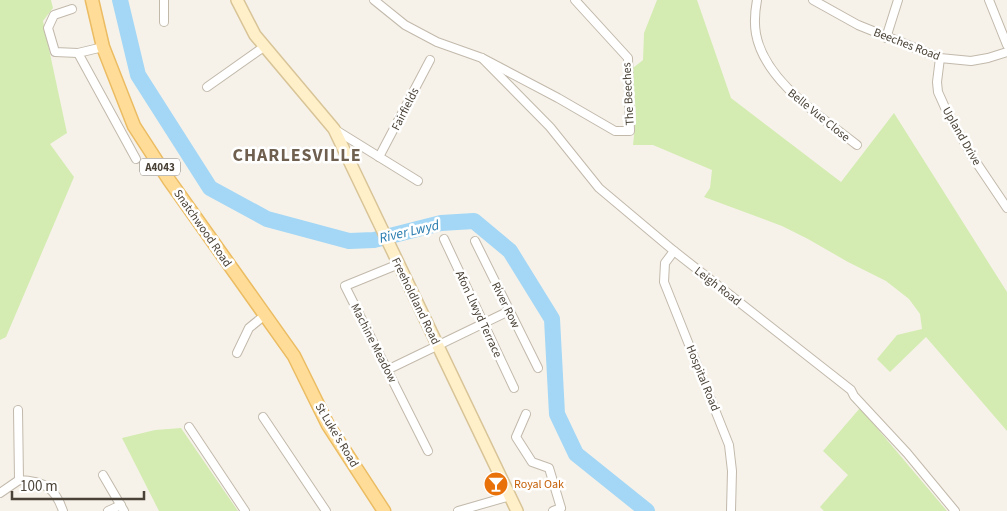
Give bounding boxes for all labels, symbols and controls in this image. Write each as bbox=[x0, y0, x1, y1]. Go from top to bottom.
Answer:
street label: Beeches Road bbox=[871, 24, 943, 65]
street label: The Beeches bbox=[618, 62, 639, 126]
street label: Fairfields bbox=[387, 85, 423, 134]
street label: Belle Vue Close bbox=[784, 85, 853, 146]
street label: Upland Drive bbox=[938, 104, 985, 169]
district label: CHARLESVILLE bbox=[232, 143, 362, 168]
road number: A4043 bbox=[140, 158, 180, 176]
street label: Snatchwood Road bbox=[169, 186, 236, 270]
water label: River Lwyd bbox=[377, 215, 442, 249]
street label: Freeholdland Road bbox=[387, 255, 444, 348]
street label: Leigh Road bbox=[691, 263, 745, 310]
street label: Afon Llwyd Terrace bbox=[451, 268, 506, 361]
street label: River Row bbox=[487, 279, 524, 332]
street label: Machine Meadow bbox=[346, 301, 401, 386]
street label: Hospital Road bbox=[682, 343, 724, 414]
street label: St Luke's Road bbox=[311, 400, 363, 471]
scale bar bbox=[12, 468, 145, 500]
bar icon: Royal Oak bbox=[483, 471, 509, 497]
text: 100 m bbox=[20, 476, 58, 497]
place label: Royal Oak bbox=[514, 476, 564, 493]

